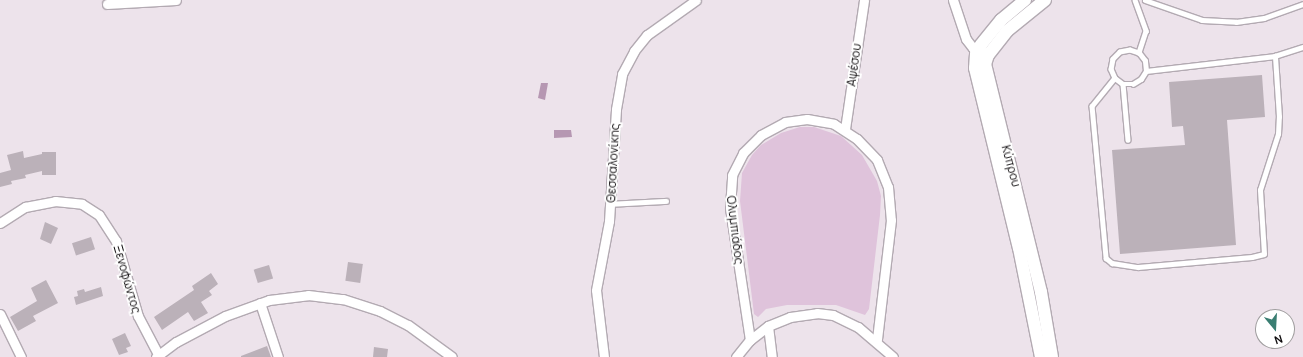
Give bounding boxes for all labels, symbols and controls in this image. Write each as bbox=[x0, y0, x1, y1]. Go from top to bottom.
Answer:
street label: Αψέσου bbox=[844, 43, 864, 87]
street label: Θεσσαλονίκης bbox=[604, 123, 622, 203]
street label: Κύπρου bbox=[999, 143, 1023, 189]
street label: Ολυμπιάδος bbox=[724, 195, 746, 265]
street label: Ξενοφώντος bbox=[110, 243, 144, 315]
north arrow bbox=[1255, 309, 1295, 349]
text: N bbox=[1272, 332, 1285, 348]

